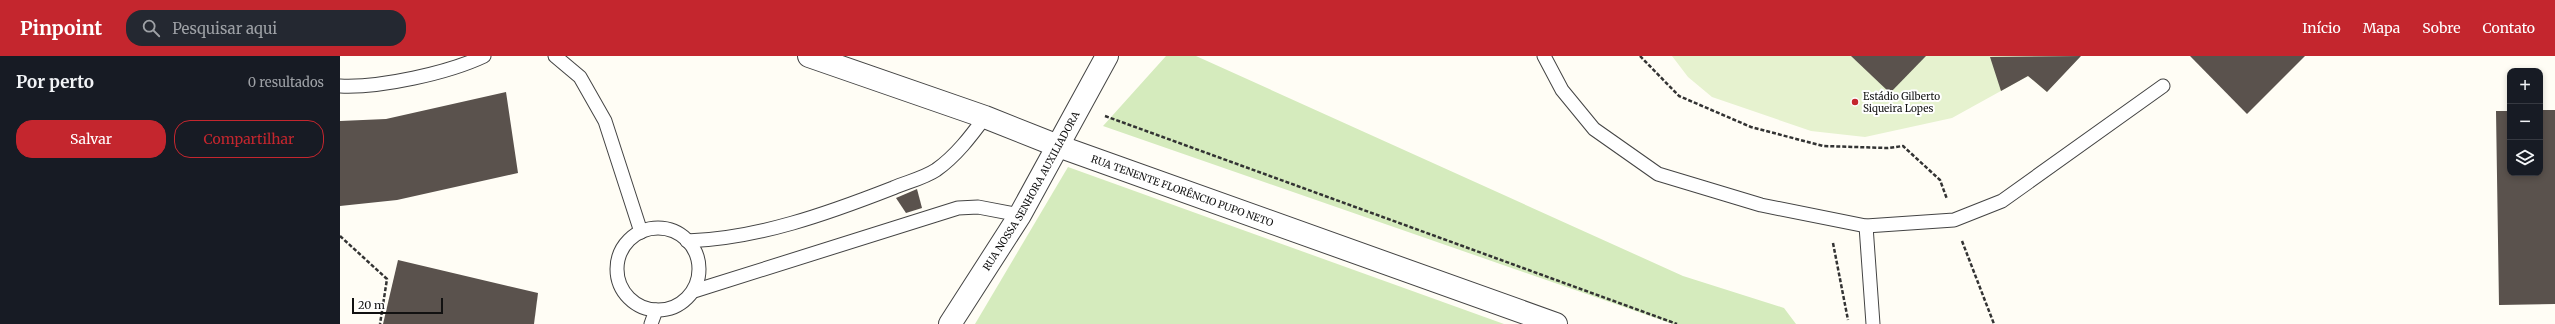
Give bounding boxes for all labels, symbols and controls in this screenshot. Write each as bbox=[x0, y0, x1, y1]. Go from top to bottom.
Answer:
search box bbox=[126, 10, 406, 46]
text: Pinpoint bbox=[20, 16, 102, 40]
icon: search bbox=[140, 17, 162, 39]
text: Pesquisar aqui bbox=[172, 19, 277, 38]
text: Início bbox=[2302, 19, 2341, 37]
text: Mapa bbox=[2363, 19, 2400, 37]
text: Sobre bbox=[2422, 19, 2461, 37]
text: Contato bbox=[2483, 19, 2535, 37]
map controls bbox=[2507, 68, 2543, 176]
button: + bbox=[2507, 68, 2543, 104]
text: Por perto bbox=[16, 71, 94, 93]
text: 0 resultados bbox=[248, 74, 324, 91]
place label: Estádio Gilberto Siqueira Lopes bbox=[1863, 90, 1940, 115]
marker: Estádio Gilberto Siqueira Lopes bbox=[1850, 97, 1860, 107]
button: − bbox=[2507, 104, 2543, 140]
street label: RUA NOSSA SENHORA AUXILIADORA bbox=[980, 108, 1083, 273]
button: Salvar bbox=[16, 120, 166, 158]
button: Compartilhar bbox=[174, 120, 324, 158]
button: layers bbox=[2507, 140, 2543, 176]
street label: RUA TENENTE FLORÊNCIO PUPO NETO bbox=[1089, 152, 1275, 230]
scale bar bbox=[352, 296, 443, 315]
text: 20 m bbox=[358, 298, 385, 312]

